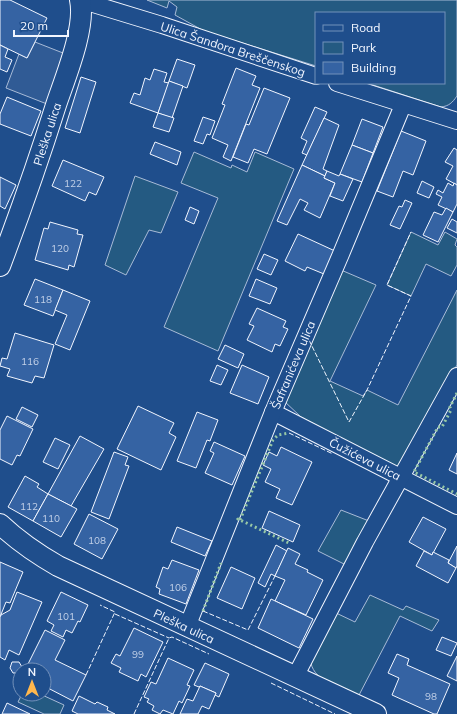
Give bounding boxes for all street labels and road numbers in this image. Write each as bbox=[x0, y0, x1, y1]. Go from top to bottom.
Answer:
street label: Ulica Šandora Breščenskog bbox=[159, 18, 307, 80]
street label: Pleška ulica bbox=[30, 101, 64, 167]
street label: Šafranićeva ulica bbox=[268, 318, 318, 412]
street label: Čužićeva ulica bbox=[327, 434, 403, 484]
street label: Pleška ulica bbox=[151, 605, 217, 647]

